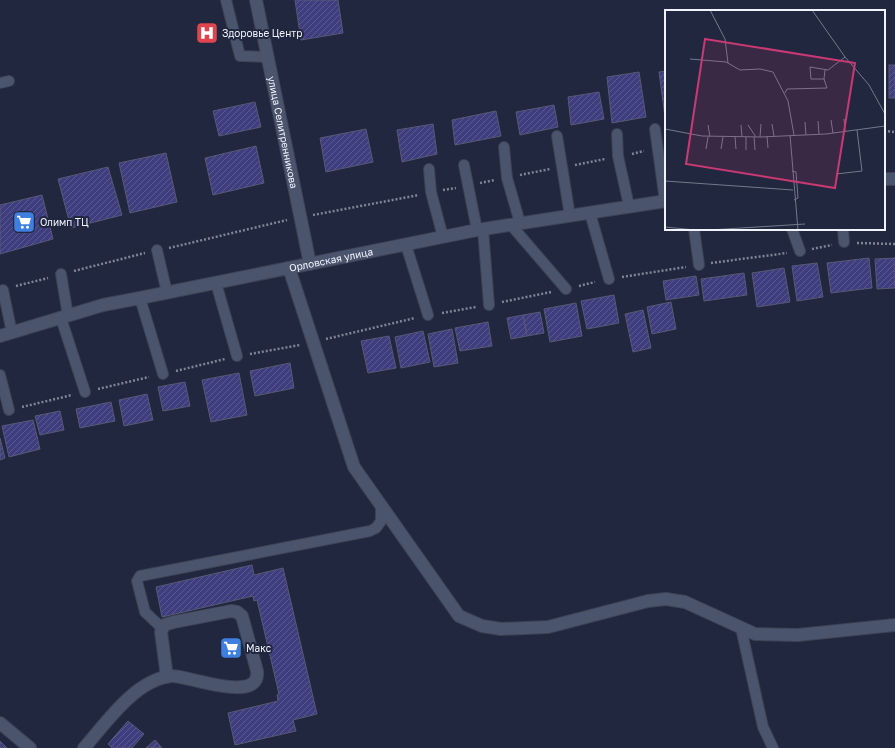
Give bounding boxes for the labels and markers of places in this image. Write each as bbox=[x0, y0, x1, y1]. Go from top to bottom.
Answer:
hospital icon: Здоровье Центр bbox=[194, 20, 220, 46]
place label: Здоровье Центр bbox=[222, 27, 302, 39]
supermarket icon: Олимп ТЦ bbox=[11, 209, 37, 235]
place label: Олимп ТЦ bbox=[40, 216, 89, 228]
supermarket icon: Макс bbox=[218, 635, 244, 661]
place label: Макс bbox=[246, 642, 272, 654]

